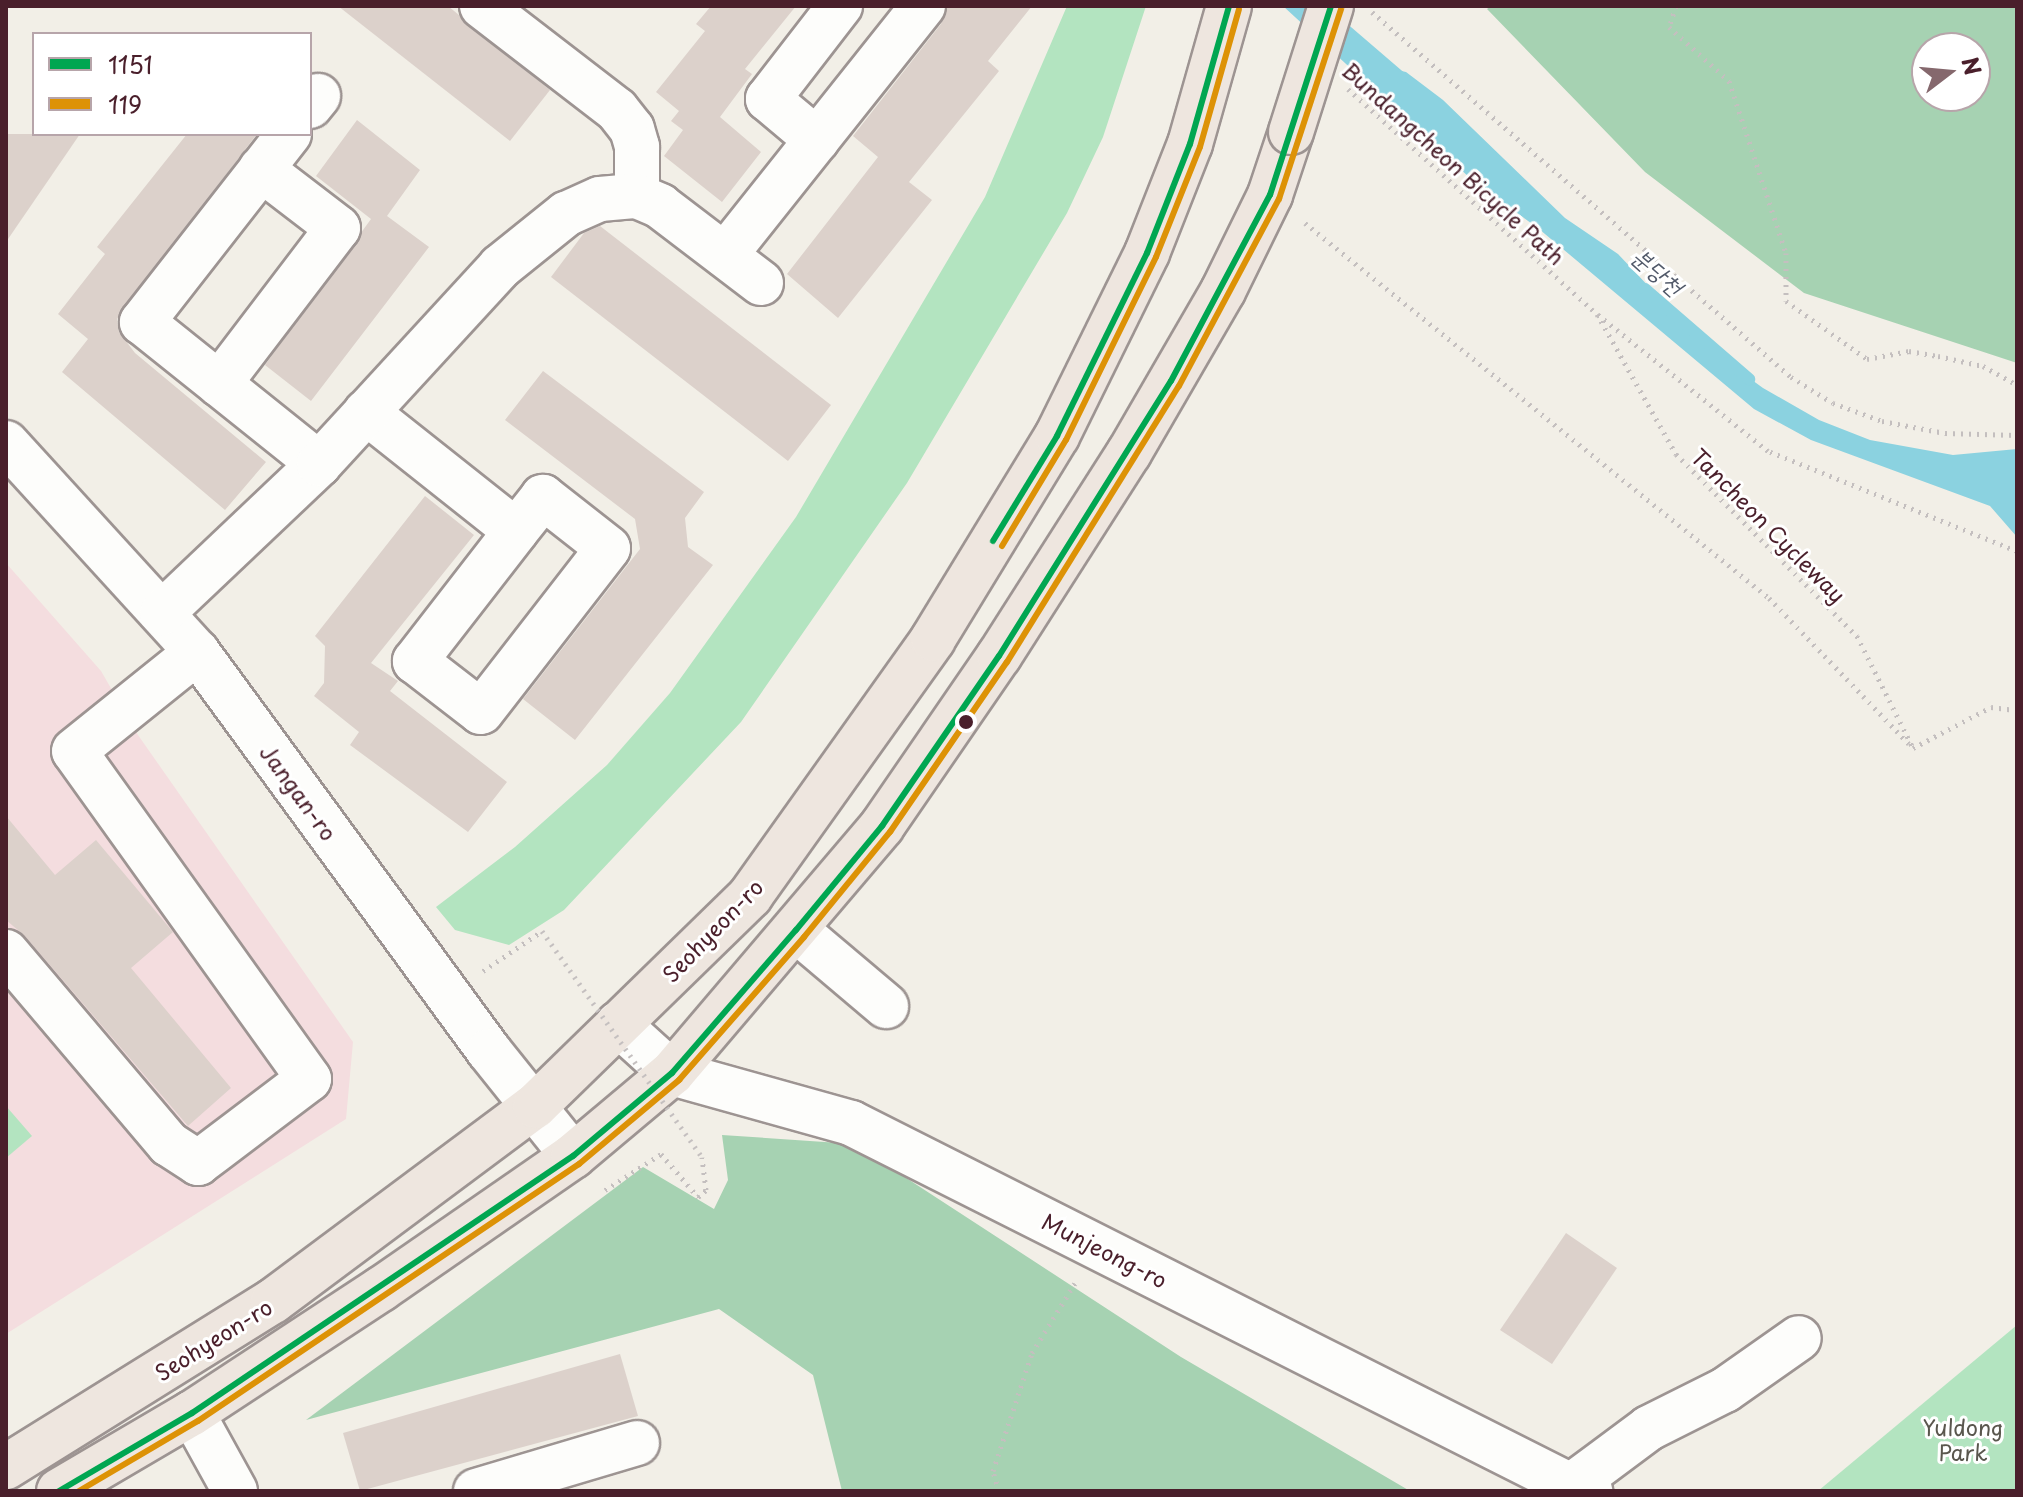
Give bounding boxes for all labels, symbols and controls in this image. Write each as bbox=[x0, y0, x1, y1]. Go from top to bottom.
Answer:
legend bbox=[32, 32, 312, 136]
north arrow bbox=[1911, 32, 1991, 112]
text: 1151 bbox=[108, 46, 153, 82]
text: N bbox=[1954, 53, 1991, 79]
street label: Bundangcheon Bicycle Path bbox=[1337, 56, 1571, 270]
text: 119 bbox=[108, 86, 142, 122]
water label: 분당천 bbox=[1627, 241, 1689, 301]
street label: Tancheon Cycleway bbox=[1686, 442, 1852, 608]
unlabelled marker bbox=[958, 714, 974, 730]
street label: Jangan-ro bbox=[255, 739, 343, 845]
street label: Seohyeon-ro bbox=[656, 873, 768, 987]
street label: Munjeong-ro bbox=[1038, 1207, 1172, 1293]
street label: Seohyeon-ro bbox=[150, 1293, 276, 1385]
park label: Yuldong Park bbox=[1923, 1413, 2003, 1464]

